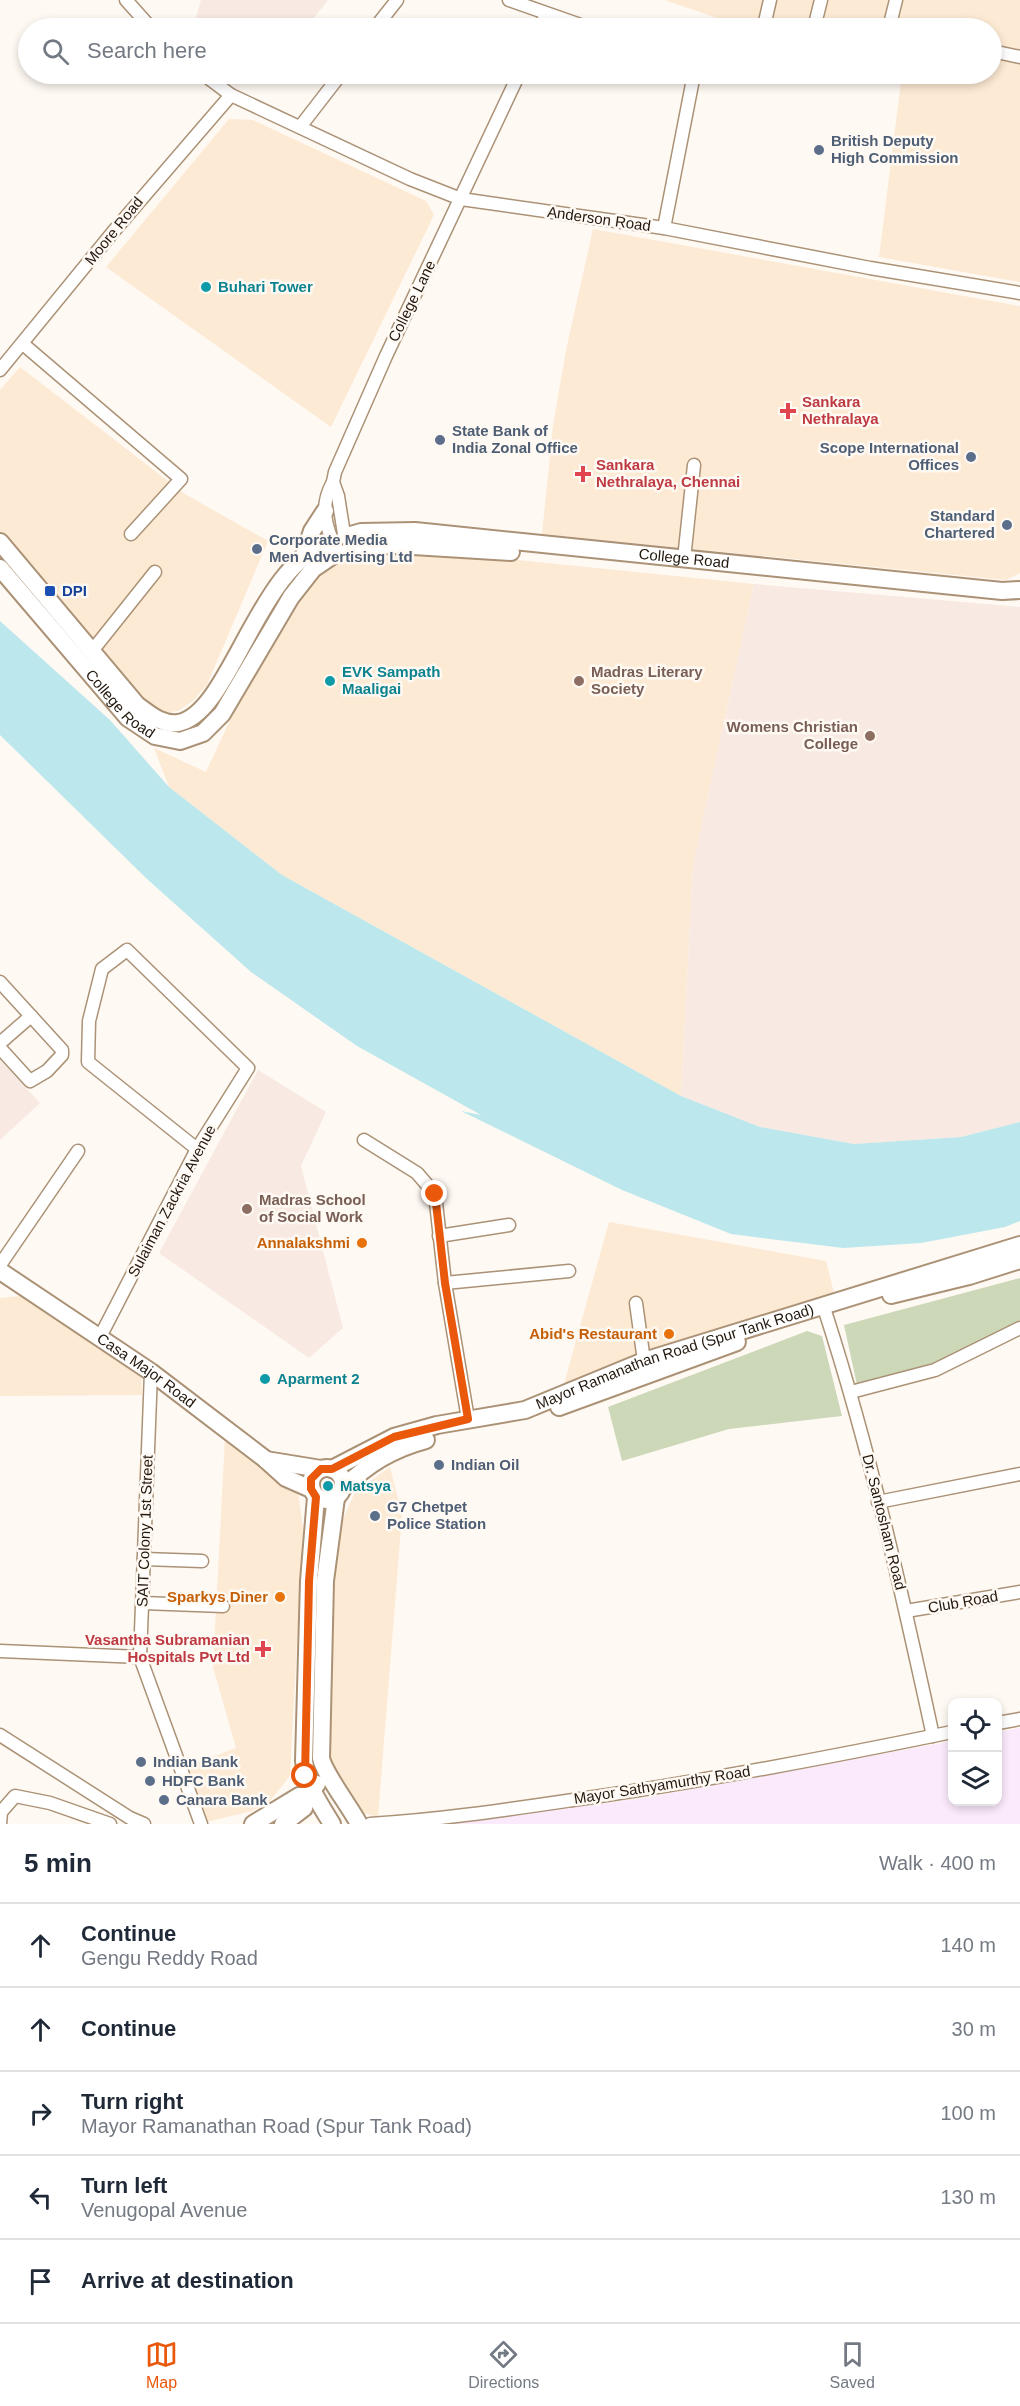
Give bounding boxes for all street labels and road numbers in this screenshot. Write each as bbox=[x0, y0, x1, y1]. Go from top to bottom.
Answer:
street label: Moore Road bbox=[81, 193, 146, 268]
street label: Anderson Road bbox=[546, 203, 652, 234]
street label: College Lane bbox=[385, 257, 439, 344]
street label: College Road bbox=[638, 545, 730, 571]
street label: College Road bbox=[83, 666, 158, 741]
street label: Sulaiman Zackria Avenue bbox=[124, 1122, 219, 1280]
street label: Mayor Ramanathan Road (Spur Tank Road) bbox=[533, 1300, 816, 1413]
street label: Casa Major Road bbox=[94, 1329, 199, 1411]
street label: Dr. Santosham Road bbox=[859, 1452, 910, 1591]
street label: SAIT Colony 1st Street bbox=[133, 1454, 156, 1607]
street label: Club Road bbox=[927, 1587, 999, 1616]
street label: Mayor Sathyamurthy Road bbox=[572, 1762, 751, 1807]

